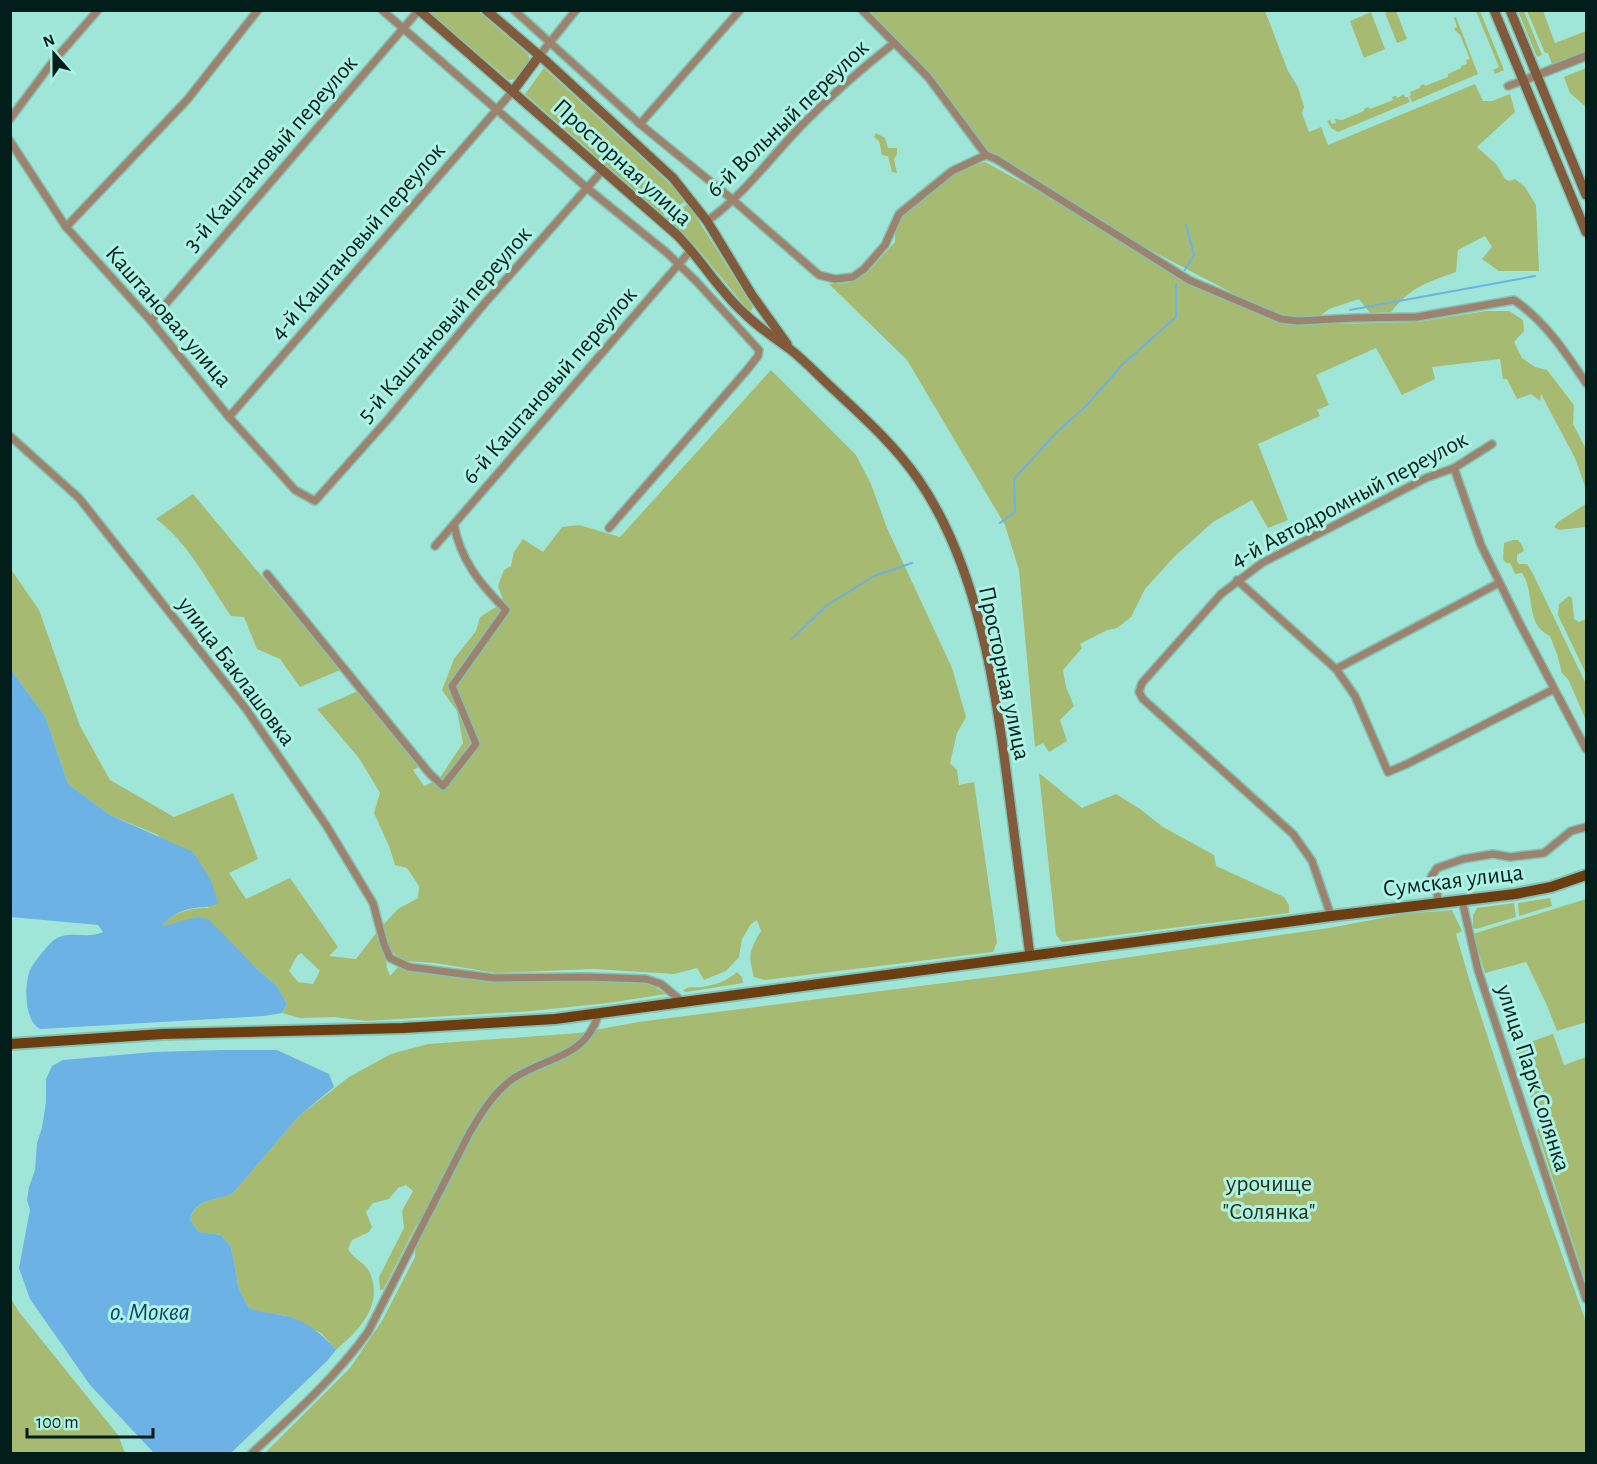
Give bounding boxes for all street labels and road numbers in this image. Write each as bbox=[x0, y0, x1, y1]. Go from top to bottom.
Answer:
street label: 6-й Вольный переулок bbox=[702, 35, 873, 202]
street label: 3-й Каштановый переулок bbox=[179, 51, 362, 256]
street label: Просторная улица bbox=[548, 95, 696, 231]
street label: 4-й Каштановый переулок bbox=[266, 138, 450, 345]
street label: 5-й Каштановый переулок bbox=[353, 222, 536, 427]
street label: Каштановая улица bbox=[101, 241, 236, 392]
street label: 6-й Каштановый переулок bbox=[458, 283, 642, 489]
street label: 4-й Автодромный переулок bbox=[1227, 427, 1472, 573]
street label: Просторная улица bbox=[974, 584, 1034, 762]
street label: улица Баклашовка bbox=[172, 592, 300, 750]
street label: Сумская улица bbox=[1382, 860, 1525, 902]
street label: улица Парк Солянка bbox=[1491, 981, 1575, 1175]

